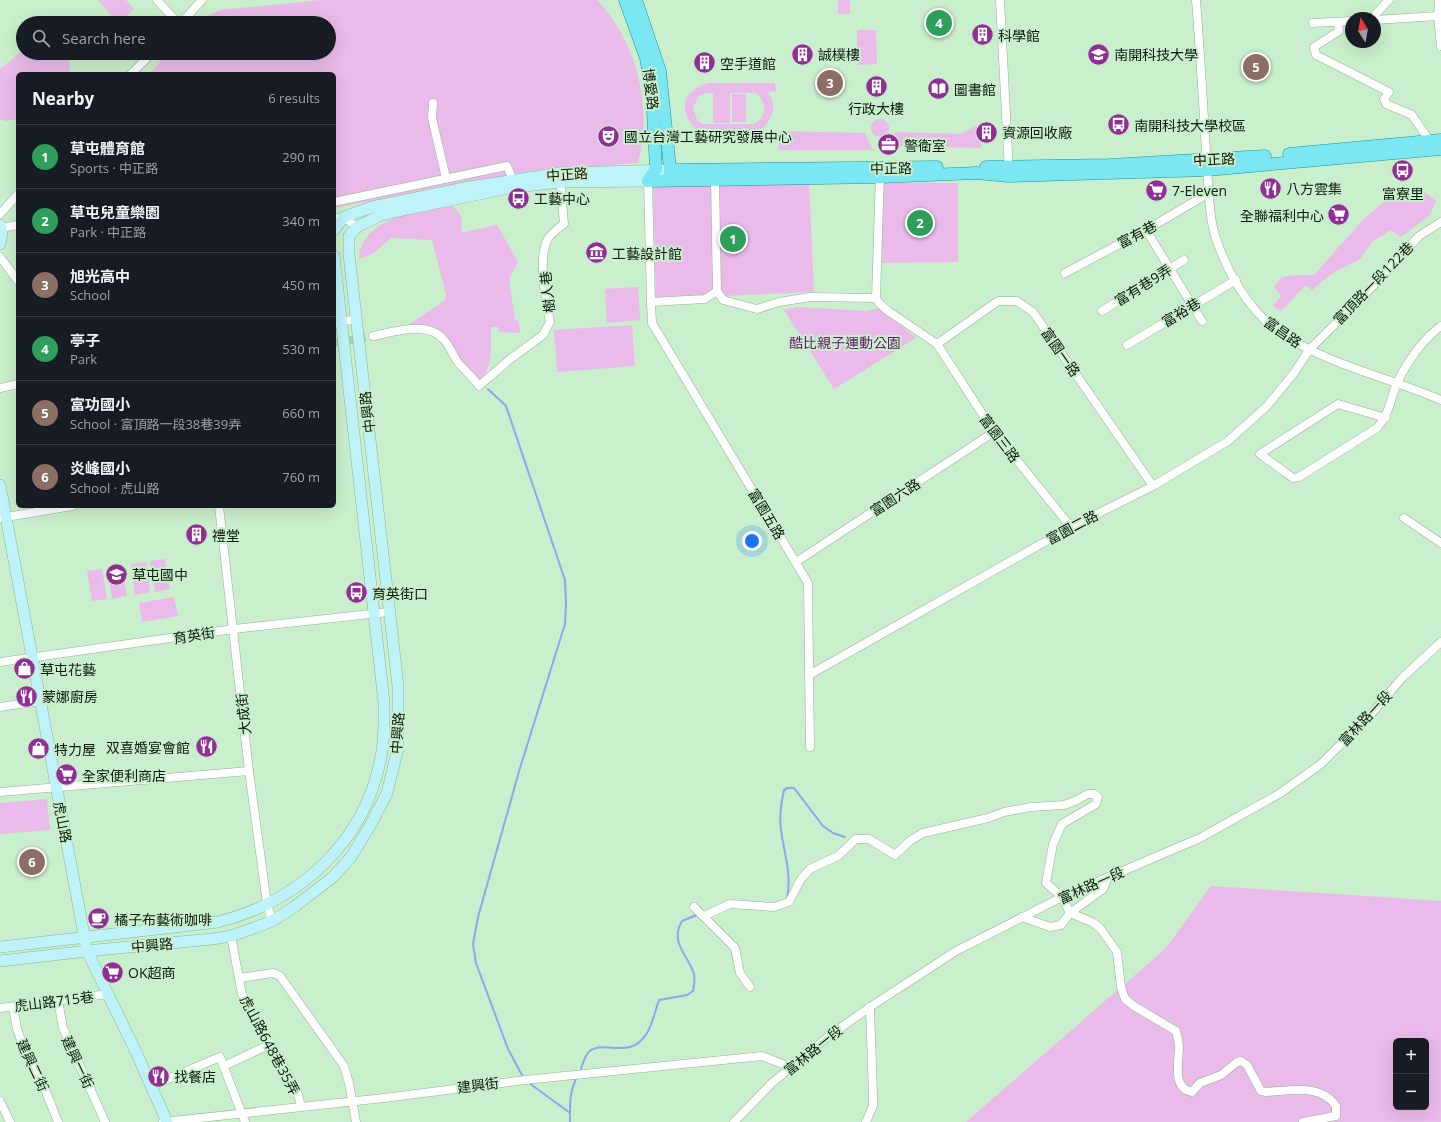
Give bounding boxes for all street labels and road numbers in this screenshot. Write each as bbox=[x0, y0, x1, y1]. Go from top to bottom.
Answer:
street label: 博愛路 bbox=[639, 67, 663, 111]
street label: 中正路 bbox=[1193, 148, 1235, 170]
street label: 中正路 bbox=[870, 158, 912, 178]
street label: 中正路 bbox=[545, 163, 589, 185]
street label: 富有巷 bbox=[1114, 216, 1160, 252]
street label: 富頂路一段122巷 bbox=[1329, 238, 1417, 328]
street label: 富有巷9弄 bbox=[1111, 260, 1175, 310]
street label: 樹人巷 bbox=[535, 270, 559, 314]
street label: 富裕巷 bbox=[1158, 293, 1204, 331]
street label: 富昌路 bbox=[1260, 312, 1306, 352]
street label: 富園一路 bbox=[1037, 324, 1085, 380]
street label: 中興路 bbox=[355, 390, 379, 434]
street label: 富園三路 bbox=[976, 410, 1024, 466]
street label: 富園六路 bbox=[866, 474, 924, 520]
street label: 富園五路 bbox=[744, 485, 790, 543]
street label: 富園二路 bbox=[1043, 505, 1101, 549]
street label: 育英街 bbox=[172, 622, 216, 648]
street label: 富林路一段 bbox=[1334, 686, 1396, 750]
street label: 大成街 bbox=[231, 692, 255, 736]
street label: 中興路 bbox=[386, 711, 408, 755]
street label: 虎山路 bbox=[50, 800, 76, 844]
street label: 富林路一段 bbox=[1055, 862, 1127, 908]
street label: 中興路 bbox=[130, 934, 174, 956]
street label: 虎山路715巷 bbox=[13, 987, 95, 1015]
street label: 虎山路648巷35弄 bbox=[236, 992, 304, 1098]
street label: 富林路一段 bbox=[780, 1021, 846, 1079]
street label: 建興一街 bbox=[58, 1033, 98, 1091]
street label: 建興二街 bbox=[13, 1036, 53, 1094]
street label: 建興街 bbox=[456, 1073, 500, 1097]

